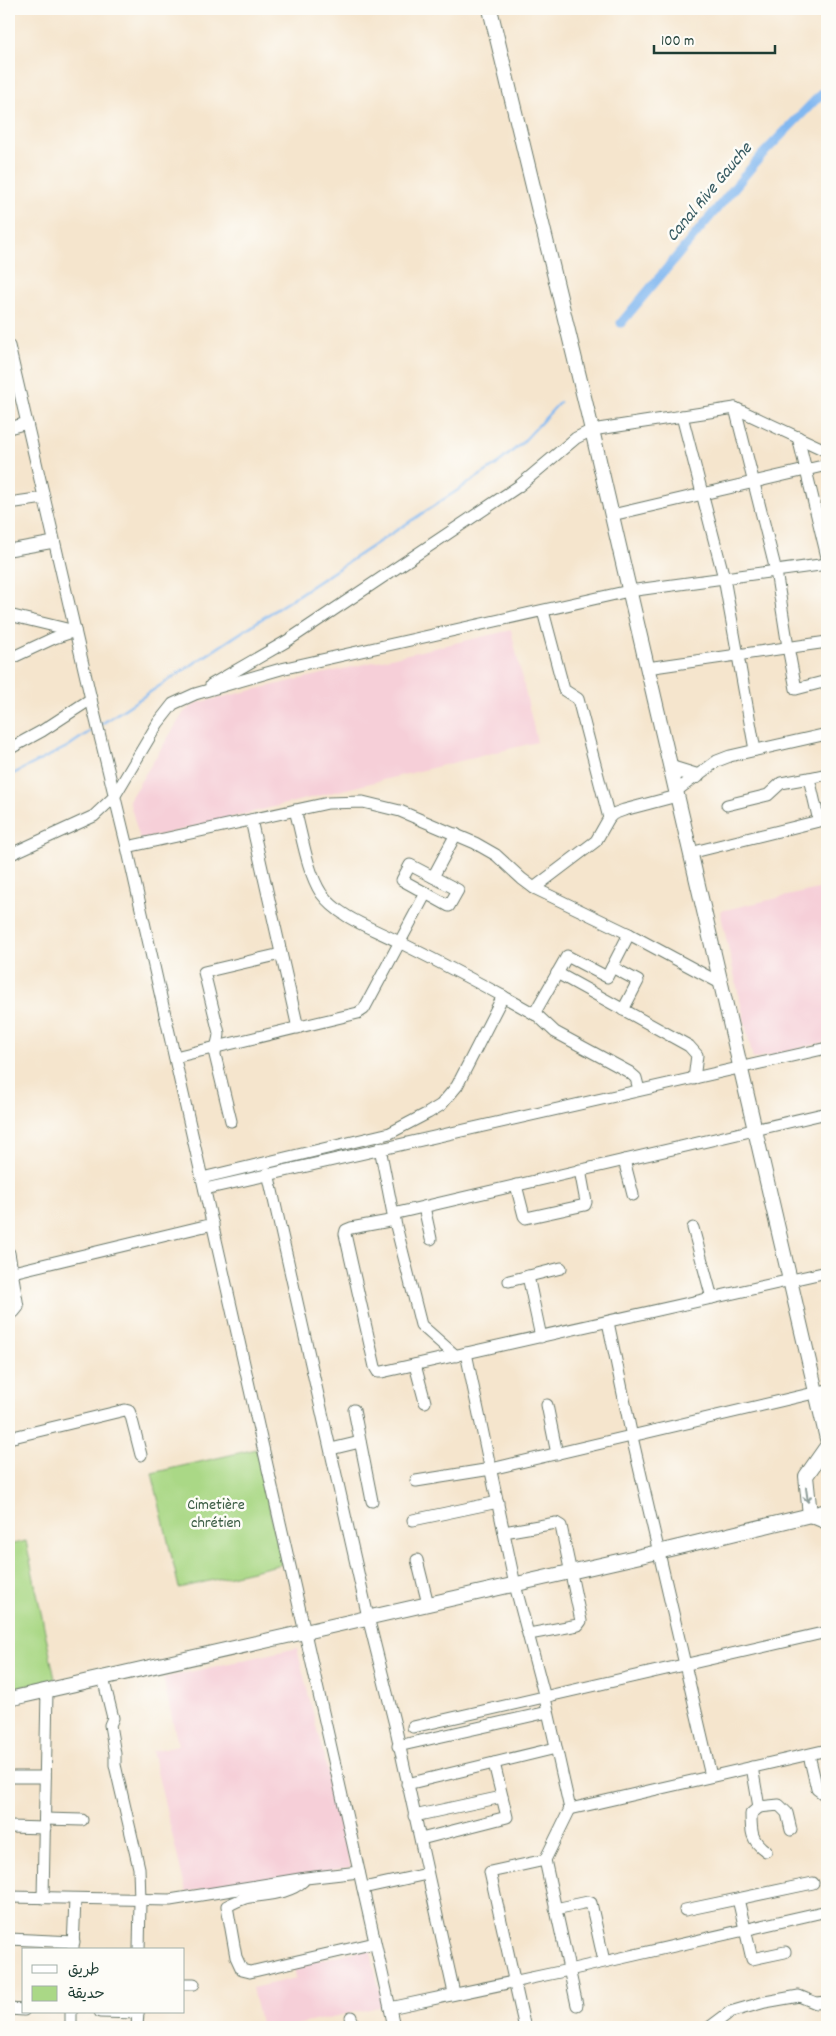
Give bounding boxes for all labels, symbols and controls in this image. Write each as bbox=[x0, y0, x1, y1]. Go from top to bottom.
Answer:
scale bar bbox=[654, 22, 775, 54]
text: 100 m bbox=[661, 31, 694, 53]
water label: Canal Rive Gauche bbox=[661, 137, 760, 248]
one-way arrow bbox=[802, 1486, 812, 1502]
park label: Cimetière chrétien bbox=[187, 1494, 245, 1535]
legend bbox=[22, 1948, 185, 2014]
text: طريق bbox=[68, 1960, 100, 1982]
text: حديقة bbox=[68, 1984, 105, 2006]

